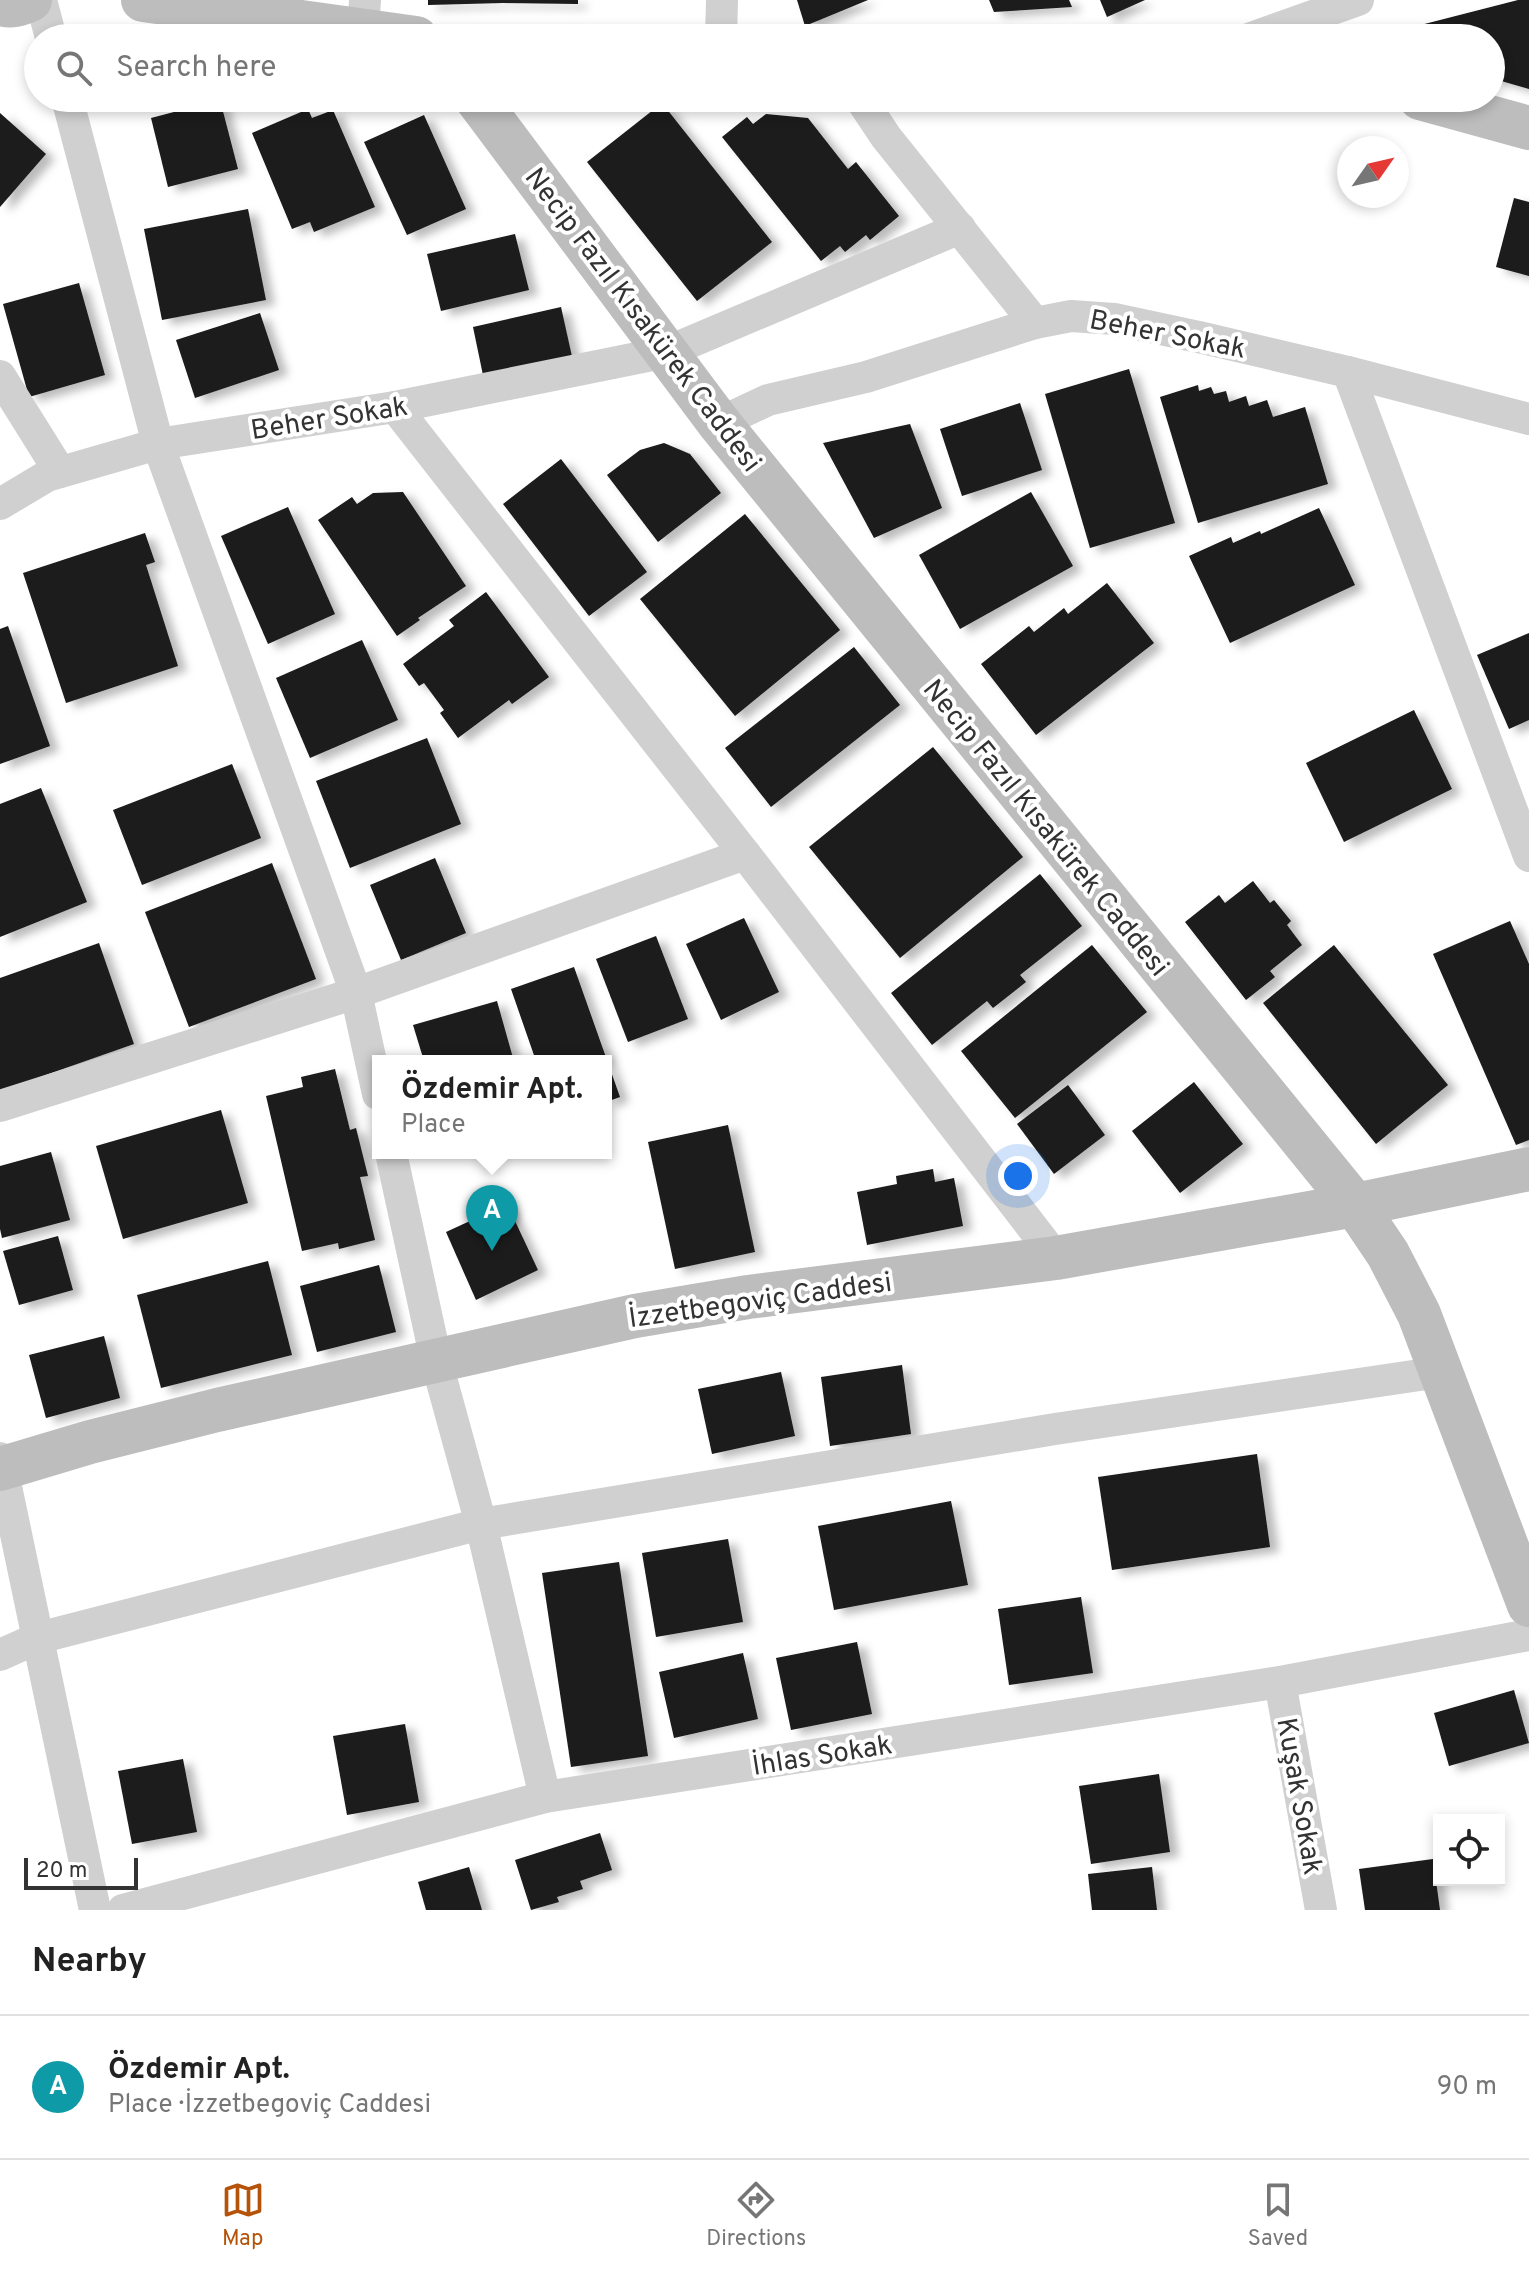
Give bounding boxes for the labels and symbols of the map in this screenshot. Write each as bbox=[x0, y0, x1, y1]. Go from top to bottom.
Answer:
north arrow bbox=[1337, 136, 1409, 208]
street label: Necip Fazıl Kısakürek Caddesi bbox=[515, 161, 768, 480]
street label: Beher Sokak bbox=[1086, 303, 1249, 369]
street label: Beher Sokak bbox=[248, 390, 410, 450]
street label: Necip Fazıl Kısakürek Caddesi bbox=[914, 673, 1176, 985]
your location bbox=[998, 1156, 1038, 1196]
pin: A bbox=[466, 1185, 518, 1251]
street label: İzzetbegoviç Caddesi bbox=[626, 1265, 894, 1338]
street label: Kuşak Sokak bbox=[1267, 1715, 1330, 1878]
street label: İhlas Sokak bbox=[750, 1727, 895, 1786]
scale bar bbox=[24, 1854, 138, 1890]

